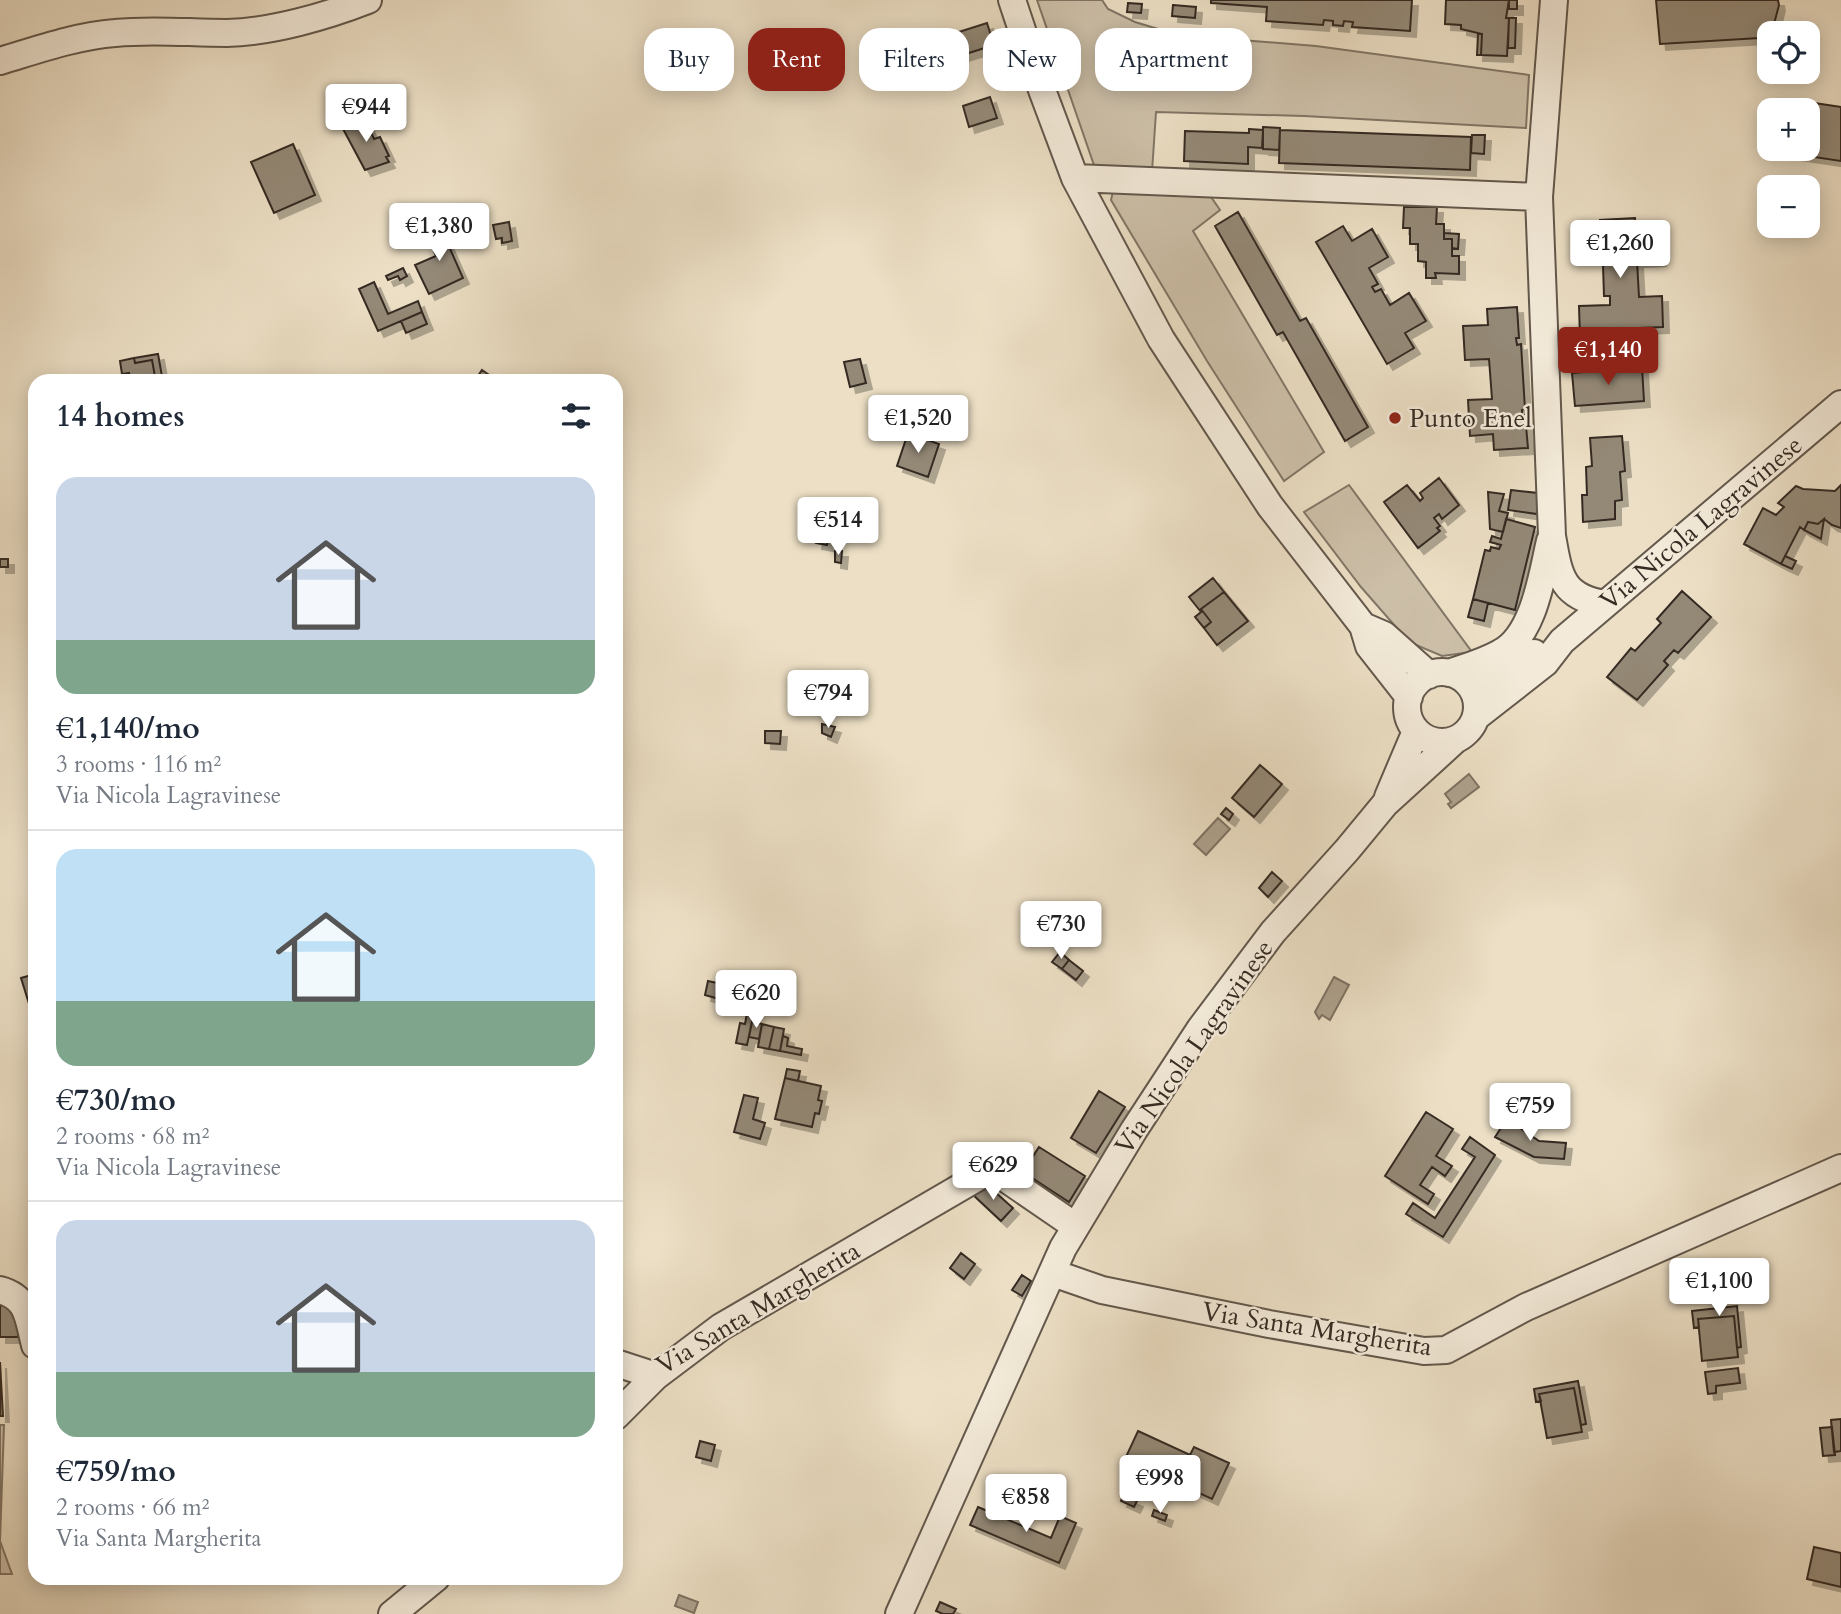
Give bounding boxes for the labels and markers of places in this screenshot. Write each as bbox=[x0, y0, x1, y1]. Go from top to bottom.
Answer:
pin: €944 bbox=[325, 85, 407, 144]
pin: €1,380 bbox=[382, 204, 496, 263]
pin: €1,260 bbox=[1563, 220, 1677, 280]
pin: €1,140 bbox=[1551, 328, 1665, 387]
pin: €1,520 bbox=[861, 396, 975, 455]
place label: Punto Enel bbox=[1409, 401, 1532, 436]
marker: Punto Enel bbox=[1387, 410, 1403, 426]
pin: €514 bbox=[797, 498, 879, 557]
pin: €794 bbox=[787, 670, 869, 730]
pin: €730 bbox=[1020, 902, 1102, 961]
pin: €620 bbox=[715, 970, 797, 1030]
pin: €759 bbox=[1489, 1084, 1571, 1143]
pin: €629 bbox=[952, 1142, 1034, 1202]
pin: €1,100 bbox=[1662, 1258, 1776, 1318]
pin: €998 bbox=[1119, 1456, 1201, 1515]
pin: €858 bbox=[985, 1474, 1067, 1534]

